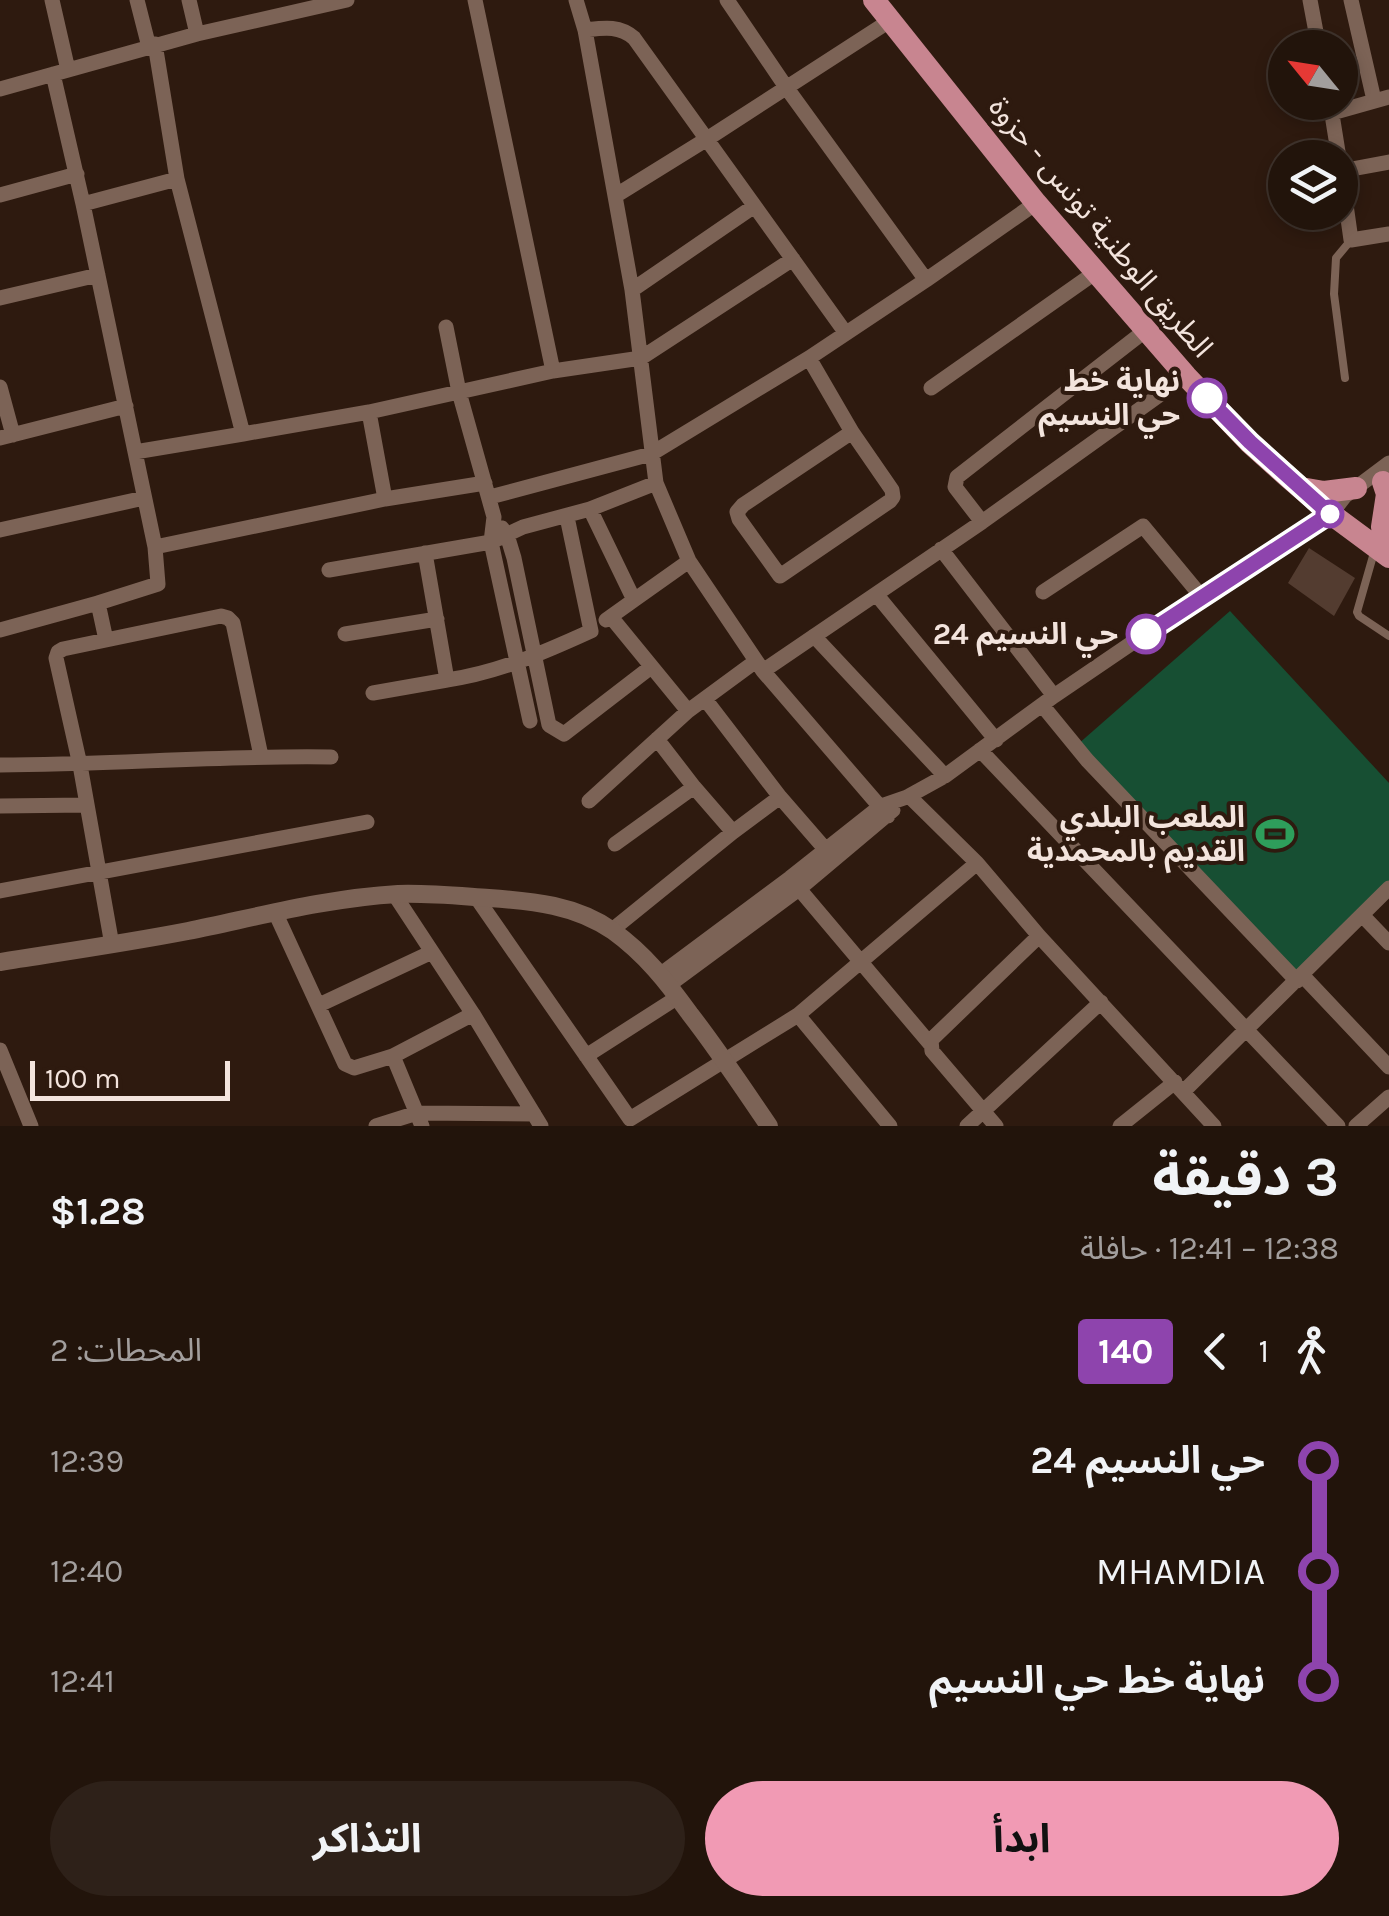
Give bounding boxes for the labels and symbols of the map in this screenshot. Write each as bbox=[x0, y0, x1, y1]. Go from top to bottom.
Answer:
north arrow bbox=[1268, 30, 1358, 120]
street label: الطريق الوطنية تونس - حزوة bbox=[981, 89, 1221, 365]
place label: نهاية خط حي النسيم bbox=[1038, 363, 1180, 439]
marker: نهاية خط حي النسيم bbox=[1188, 379, 1226, 417]
unlabelled marker bbox=[1317, 501, 1343, 527]
marker: حي النسيم 24 bbox=[1127, 615, 1165, 653]
place label: حي النسيم 24 bbox=[933, 616, 1118, 658]
place label: الملعب البلدي القديم بالمحمدية bbox=[1027, 799, 1245, 874]
sports icon: الملعب البلدي القديم بالمحمدية bbox=[1254, 813, 1296, 855]
scale bar bbox=[30, 1056, 230, 1100]

